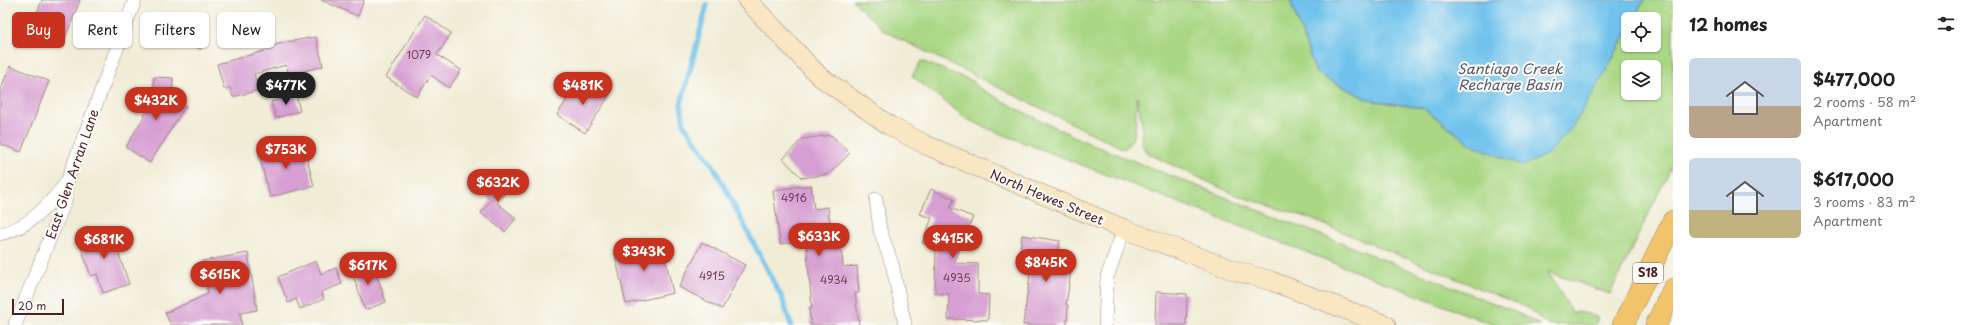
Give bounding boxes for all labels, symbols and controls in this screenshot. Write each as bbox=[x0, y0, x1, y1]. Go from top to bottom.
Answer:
text: 12 homes bbox=[1689, 11, 1767, 37]
chip: Buy bbox=[12, 12, 65, 48]
chip: Rent bbox=[73, 12, 132, 48]
chip: Filters bbox=[140, 12, 209, 48]
chip: New bbox=[217, 12, 275, 48]
map controls bbox=[1621, 12, 1661, 100]
button: locate bbox=[1621, 12, 1661, 52]
icon: filters bbox=[1935, 13, 1957, 35]
house number: 1079 bbox=[407, 46, 431, 63]
water label: Santiago Creek Recharge Basin bbox=[1457, 58, 1564, 95]
button: layers bbox=[1621, 60, 1661, 100]
text: $477,000 bbox=[1813, 66, 1895, 92]
pin: $477K bbox=[258, 72, 314, 106]
pin: $481K bbox=[555, 72, 611, 106]
icon: home bbox=[1721, 74, 1769, 122]
text: $477K bbox=[266, 75, 306, 94]
text: $481K bbox=[562, 75, 604, 94]
pin: $432K bbox=[128, 87, 184, 121]
text: $432K bbox=[134, 90, 178, 109]
text: 2 rooms · 58 m² bbox=[1813, 92, 1916, 111]
street label: East Glen Arran Lane bbox=[40, 106, 103, 241]
text: Apartment bbox=[1813, 111, 1882, 130]
pin: $753K bbox=[258, 136, 314, 170]
text: $753K bbox=[265, 139, 307, 158]
street label: North Hewes Street bbox=[987, 164, 1107, 229]
text: $617,000 bbox=[1813, 166, 1894, 192]
pin: $632K bbox=[470, 169, 526, 203]
text: $632K bbox=[476, 172, 520, 191]
icon: home bbox=[1721, 174, 1769, 222]
house number: 4916 bbox=[781, 189, 807, 206]
text: 3 rooms · 83 m² bbox=[1813, 192, 1916, 211]
text: Apartment bbox=[1813, 211, 1882, 230]
pin: $633K bbox=[791, 223, 847, 257]
pin: $415K bbox=[925, 225, 981, 259]
pin: $681K bbox=[76, 226, 132, 260]
text: $633K bbox=[797, 226, 841, 245]
text: $415K bbox=[932, 228, 974, 247]
text: $681K bbox=[84, 229, 124, 248]
pin: $343K bbox=[616, 238, 672, 272]
text: $343K bbox=[622, 241, 666, 260]
pin: $845K bbox=[1018, 249, 1074, 283]
pin: $617K bbox=[340, 252, 396, 286]
text: $845K bbox=[1024, 252, 1068, 271]
text: $617K bbox=[348, 255, 388, 274]
pin: $615K bbox=[192, 261, 248, 295]
road number: S18 bbox=[1633, 263, 1663, 283]
text: $615K bbox=[199, 264, 241, 283]
house number: 4915 bbox=[699, 267, 725, 284]
house number: 4935 bbox=[943, 269, 971, 286]
house number: 4934 bbox=[820, 271, 848, 288]
scale bar bbox=[12, 297, 64, 316]
text: 20 m bbox=[18, 297, 46, 314]

